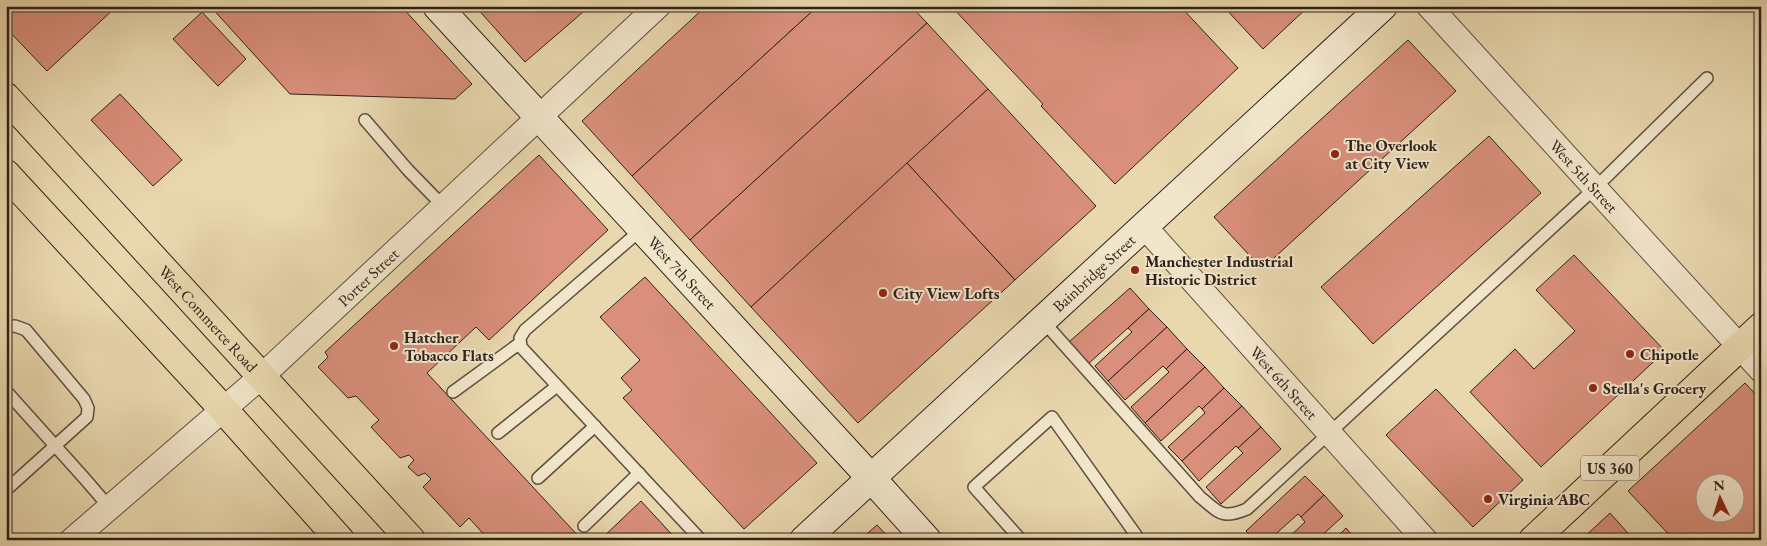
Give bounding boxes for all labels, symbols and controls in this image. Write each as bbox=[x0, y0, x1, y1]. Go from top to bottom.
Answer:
place label: The Overlook at City View bbox=[1345, 135, 1438, 174]
street label: West 5th Street bbox=[1545, 135, 1623, 217]
marker: The Overlook at City View bbox=[1329, 148, 1341, 160]
street label: Bainbridge Street bbox=[1048, 229, 1140, 316]
street label: West 7th Street bbox=[643, 231, 721, 313]
street label: Porter Street bbox=[333, 243, 403, 311]
place label: Manchester Industrial Historic District bbox=[1145, 251, 1294, 290]
street label: West Commerce Road bbox=[154, 261, 263, 377]
marker: Manchester Industrial Historic District bbox=[1129, 264, 1141, 276]
place label: City View Lofts bbox=[893, 283, 1000, 304]
marker: City View Lofts bbox=[877, 287, 889, 299]
place label: Hatcher Tobacco Flats bbox=[404, 327, 494, 366]
marker: Hatcher Tobacco Flats bbox=[388, 340, 400, 352]
street label: West 6th Street bbox=[1246, 341, 1323, 424]
place label: Chipotle bbox=[1640, 344, 1699, 365]
marker: Chipotle bbox=[1624, 348, 1636, 360]
place label: Stella's Grocery bbox=[1603, 378, 1707, 399]
marker: Stella's Grocery bbox=[1587, 382, 1599, 394]
road number: US 360 bbox=[1581, 456, 1639, 480]
north arrow bbox=[1694, 474, 1744, 524]
text: N bbox=[1713, 476, 1726, 494]
place label: Virginia ABC bbox=[1498, 489, 1590, 510]
marker: Virginia ABC bbox=[1482, 493, 1494, 505]

